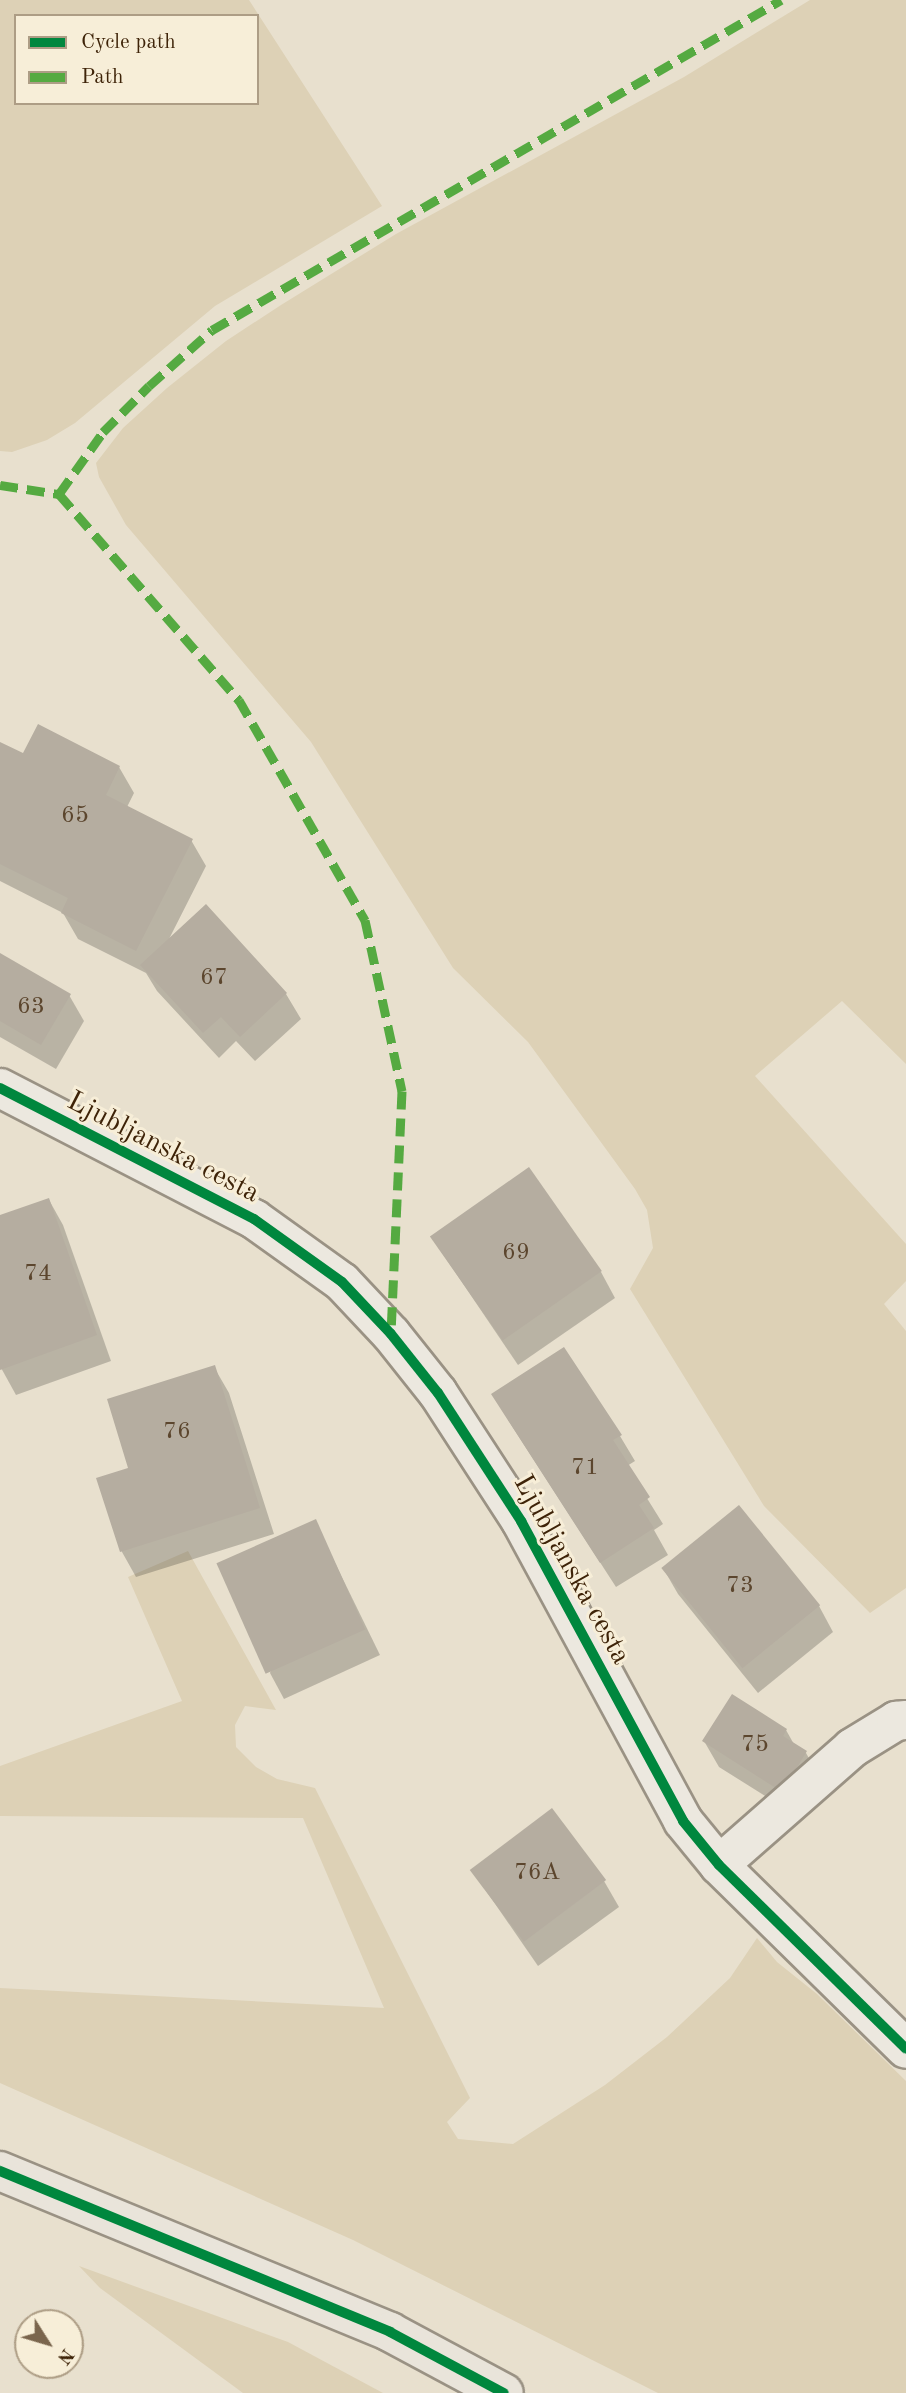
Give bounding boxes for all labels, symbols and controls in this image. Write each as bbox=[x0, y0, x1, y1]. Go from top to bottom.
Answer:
legend bbox=[14, 14, 259, 105]
text: Cycle path bbox=[81, 32, 176, 53]
text: Path bbox=[81, 67, 124, 88]
house number: 65 bbox=[61, 803, 89, 831]
house number: 67 bbox=[200, 965, 228, 993]
house number: 63 bbox=[17, 994, 45, 1022]
street label: Ljubljanska cesta bbox=[61, 1085, 265, 1211]
house number: 69 bbox=[502, 1240, 530, 1268]
house number: 74 bbox=[24, 1261, 52, 1289]
house number: 76 bbox=[163, 1419, 191, 1447]
house number: 71 bbox=[571, 1455, 599, 1483]
street label: Ljubljanska cesta bbox=[505, 1469, 637, 1671]
house number: 73 bbox=[726, 1573, 754, 1601]
house number: 75 bbox=[741, 1732, 769, 1760]
house number: 76A bbox=[514, 1860, 560, 1888]
north arrow bbox=[14, 2309, 84, 2379]
text: N bbox=[53, 2344, 77, 2367]

